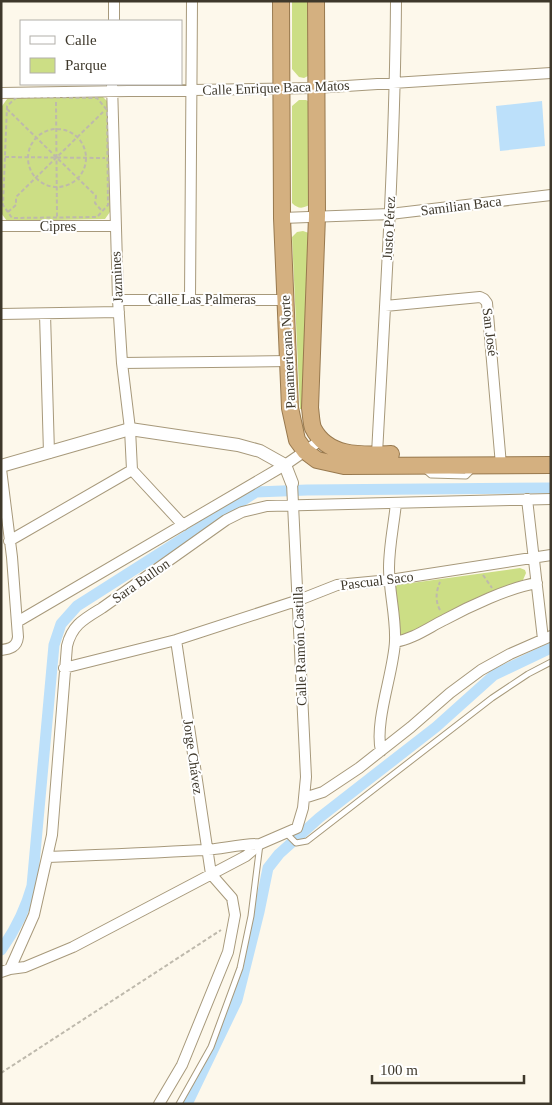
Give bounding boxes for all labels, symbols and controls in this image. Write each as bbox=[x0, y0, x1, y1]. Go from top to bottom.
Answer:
legend bbox=[20, 20, 182, 85]
text: Calle bbox=[65, 32, 97, 48]
text: Parque bbox=[65, 57, 107, 73]
street label: Calle Enrique Baca Matos bbox=[202, 78, 350, 98]
street label: Samilian Baca bbox=[420, 194, 503, 218]
street label: Justo Pérez bbox=[380, 196, 398, 260]
street label: Cipres bbox=[40, 219, 76, 234]
street label: Jazmines bbox=[108, 251, 126, 303]
street label: Calle Las Palmeras bbox=[148, 292, 256, 307]
street label: Panamericana Norte bbox=[278, 295, 298, 409]
street label: San José bbox=[480, 307, 500, 357]
street label: Sara Bullon bbox=[109, 556, 173, 606]
street label: Pascual Saco bbox=[340, 569, 414, 593]
street label: Calle Ramón Castilla bbox=[290, 585, 310, 706]
street label: Jorge Chávez bbox=[180, 719, 206, 795]
scale bar bbox=[372, 1052, 524, 1084]
text: 100 m bbox=[380, 1062, 418, 1078]

